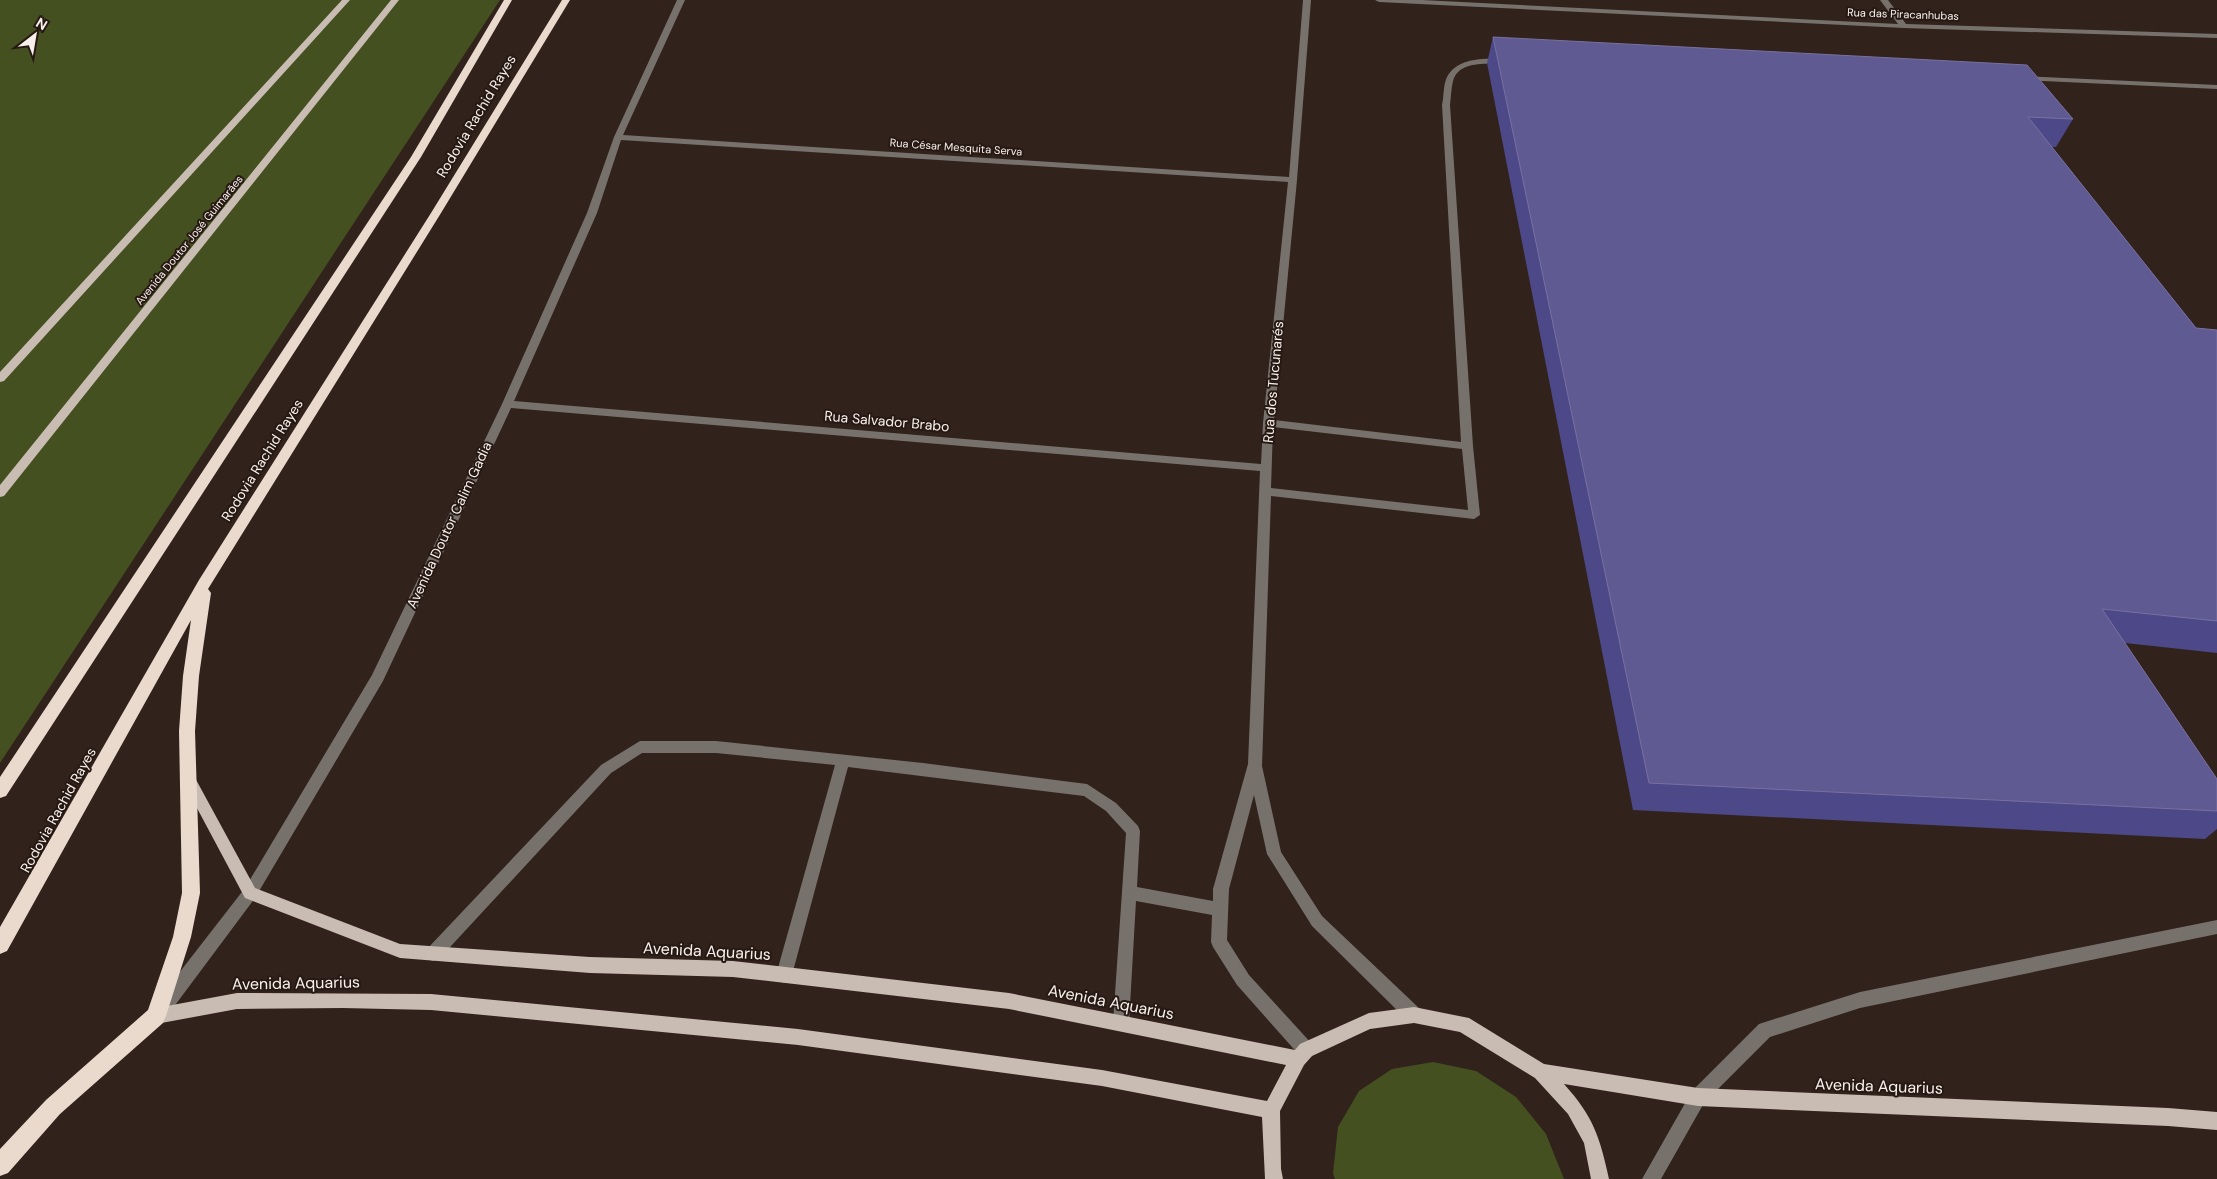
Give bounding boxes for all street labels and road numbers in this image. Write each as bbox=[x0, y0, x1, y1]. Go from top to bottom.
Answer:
street label: Rua das Piracanhubas bbox=[1847, 5, 1959, 23]
street label: Rodovia Rachid Rayes bbox=[432, 51, 520, 181]
street label: Rua César Mesquita Serva bbox=[889, 135, 1023, 159]
street label: Avenida Doutor José Guimarães bbox=[132, 172, 246, 308]
street label: Rua dos Tucunarés bbox=[1259, 320, 1287, 444]
street label: Rodovia Rachid Rayes bbox=[217, 396, 307, 524]
street label: Rua Salvador Brabo bbox=[824, 407, 950, 435]
street label: Avenida Doutor Calim Gadia bbox=[402, 439, 496, 611]
street label: Rodovia Rachid Rayes bbox=[16, 744, 100, 876]
street label: Avenida Aquarius bbox=[643, 937, 771, 965]
street label: Avenida Aquarius bbox=[232, 971, 360, 995]
street label: Avenida Aquarius bbox=[1046, 979, 1176, 1025]
street label: Avenida Aquarius bbox=[1815, 1073, 1943, 1099]

